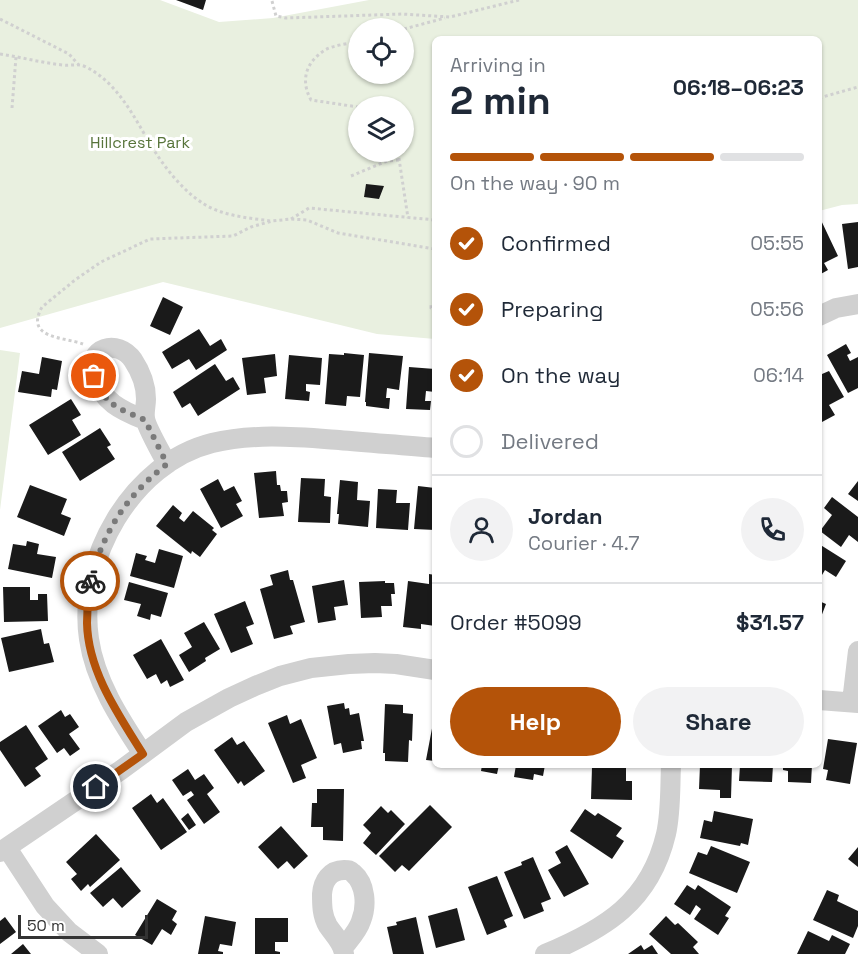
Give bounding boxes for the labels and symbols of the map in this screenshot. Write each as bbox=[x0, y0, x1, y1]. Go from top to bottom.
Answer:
park label: Hillcrest Park bbox=[90, 132, 190, 153]
pin bbox=[68, 350, 119, 401]
courier bbox=[60, 551, 120, 611]
pin bbox=[70, 761, 121, 812]
scale bar bbox=[18, 912, 148, 940]

